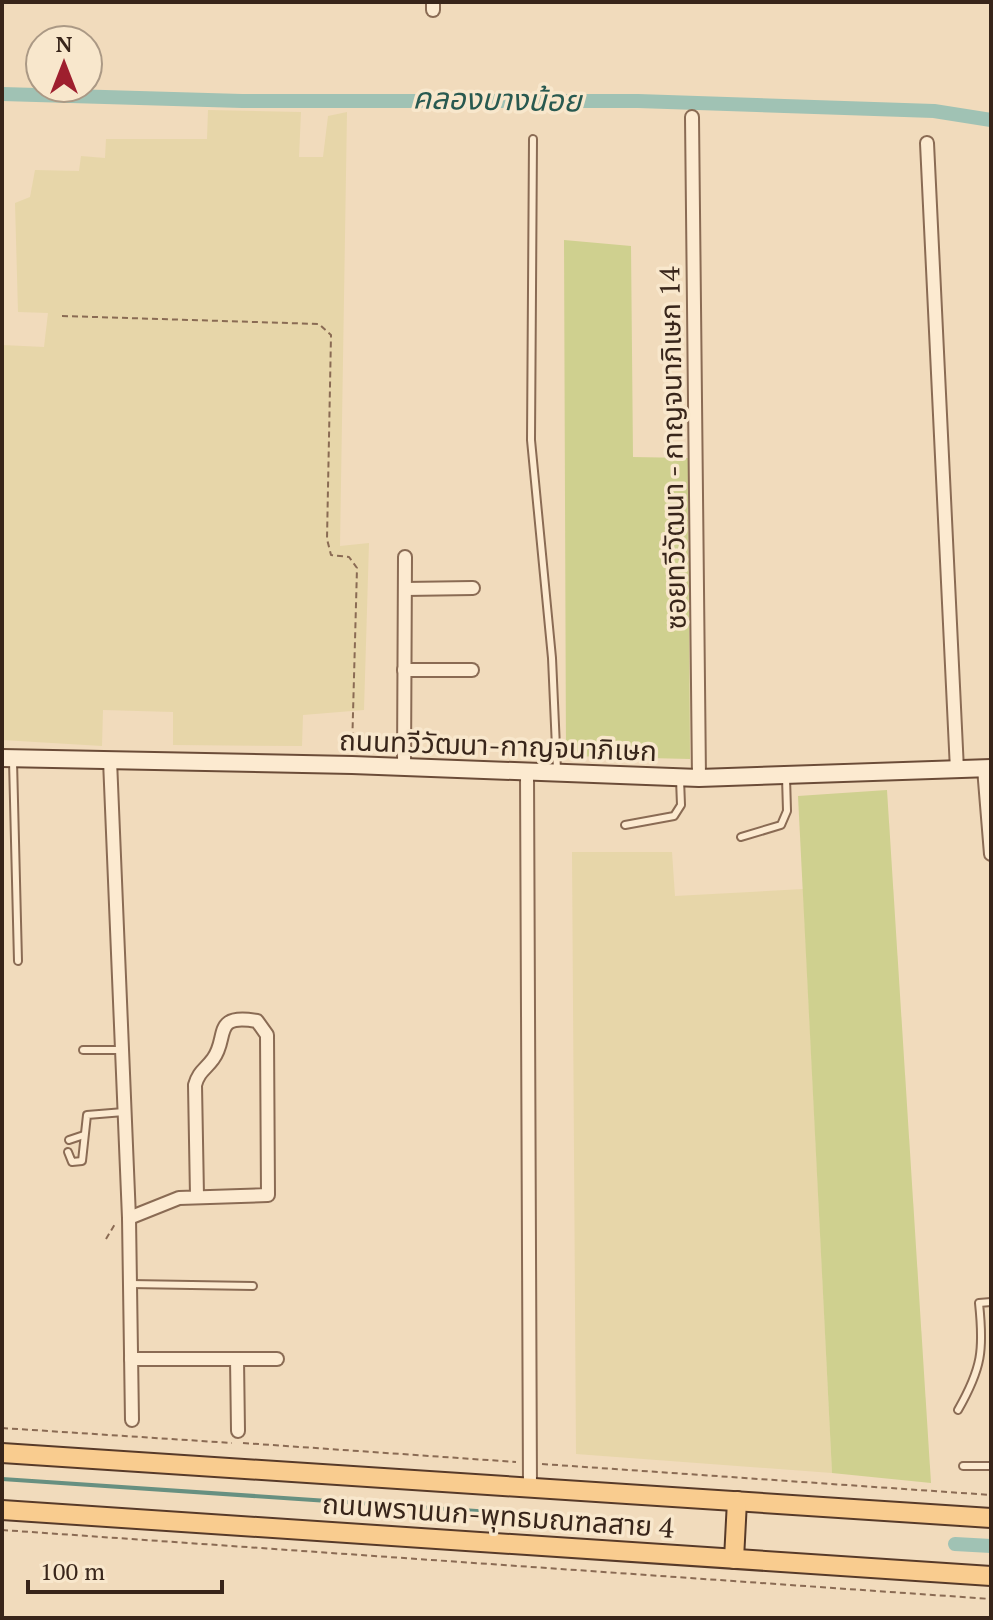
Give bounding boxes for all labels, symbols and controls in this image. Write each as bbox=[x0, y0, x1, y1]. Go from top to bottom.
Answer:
north arrow bbox=[24, 24, 104, 104]
text: N bbox=[56, 29, 73, 58]
water label: คลองบางน้อย bbox=[412, 78, 584, 121]
street label: ซอยทวีวัฒนา - กาญจนาภิเษก 14 bbox=[650, 266, 694, 630]
street label: ถนนทวีวัฒนา-กาญจนาภิเษก bbox=[338, 721, 658, 769]
street label: ถนนพรานนก-พุทธมณฑลสาย 4 bbox=[321, 1484, 675, 1546]
scale bar bbox=[28, 1544, 222, 1594]
text: 100 m bbox=[40, 1555, 105, 1587]

